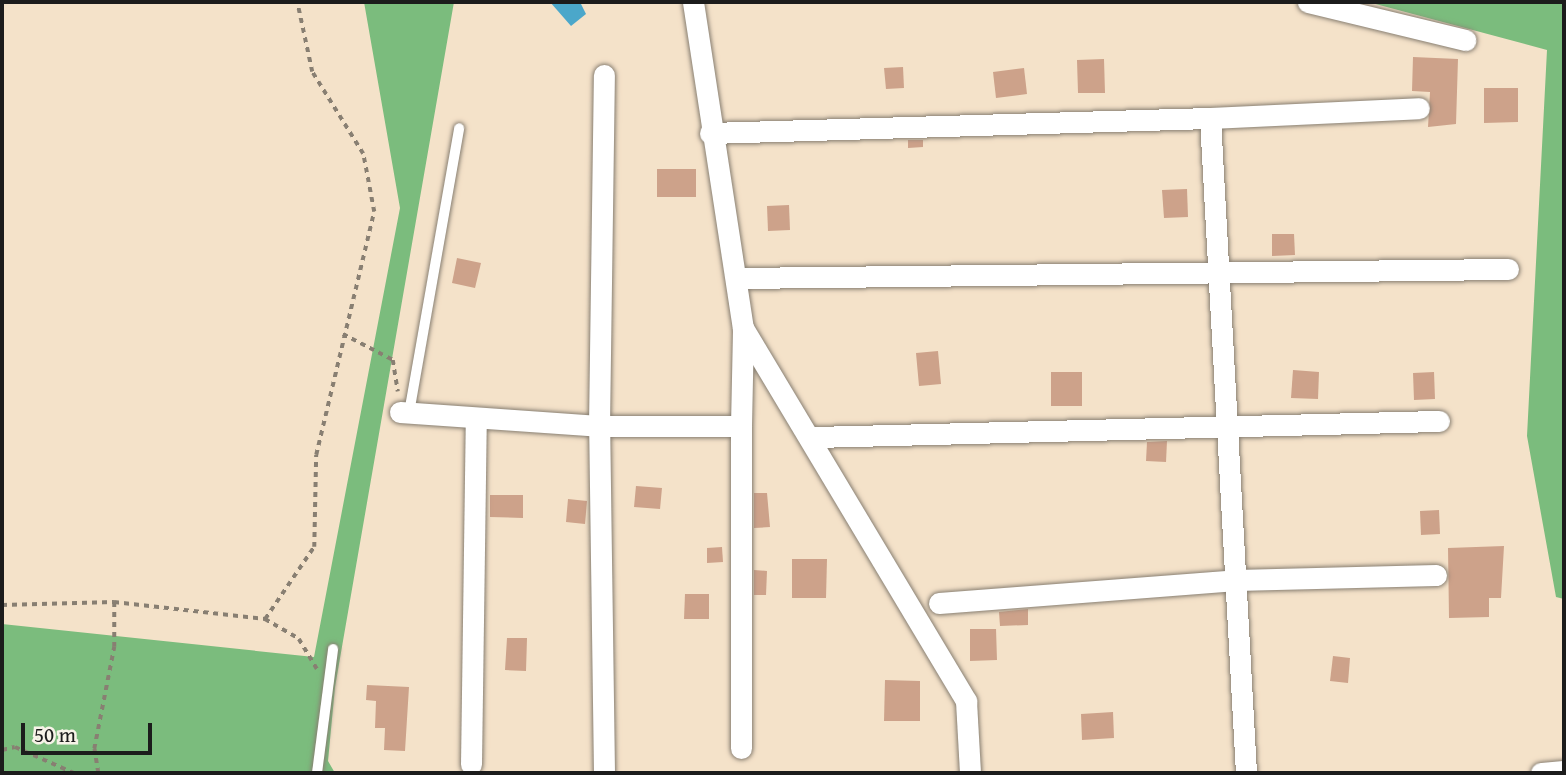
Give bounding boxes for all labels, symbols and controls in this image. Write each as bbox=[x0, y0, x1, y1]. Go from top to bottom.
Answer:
scale bar bbox=[24, 708, 156, 752]
text: 50 m bbox=[34, 719, 76, 750]

